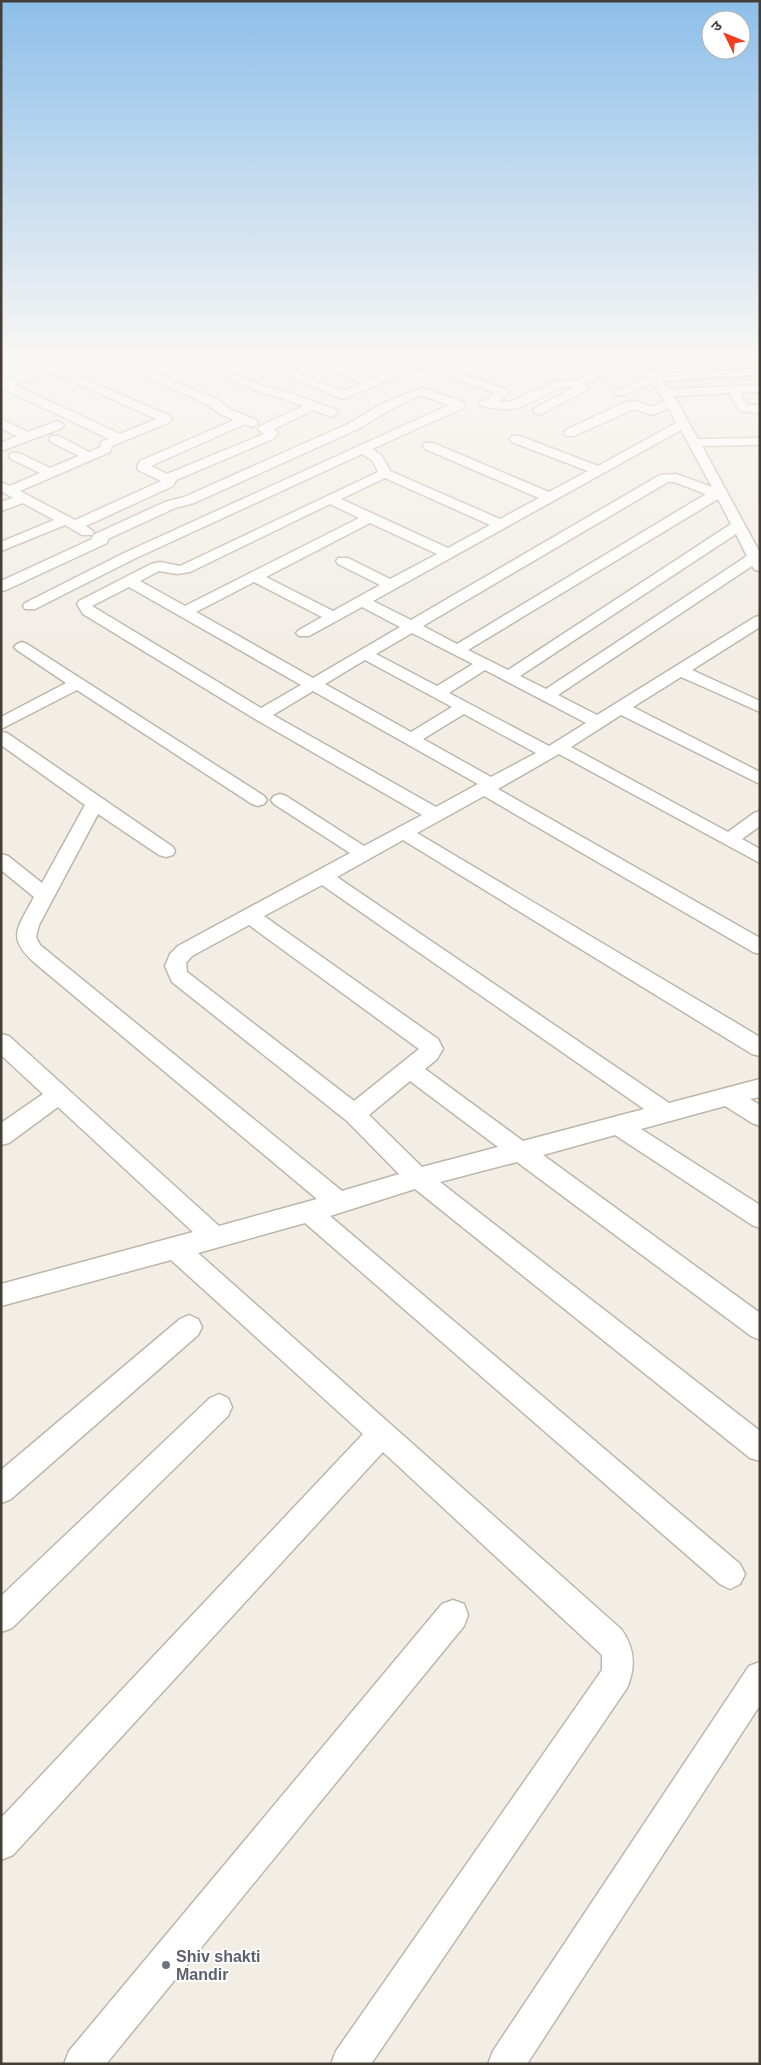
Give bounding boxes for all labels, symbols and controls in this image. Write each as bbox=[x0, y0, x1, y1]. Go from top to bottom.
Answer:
north arrow bbox=[701, 10, 751, 60]
text: उ bbox=[708, 17, 726, 35]
place label: Shiv shakti Mandir bbox=[176, 1948, 260, 1983]
marker: Shiv shakti Mandir bbox=[160, 1959, 172, 1971]

